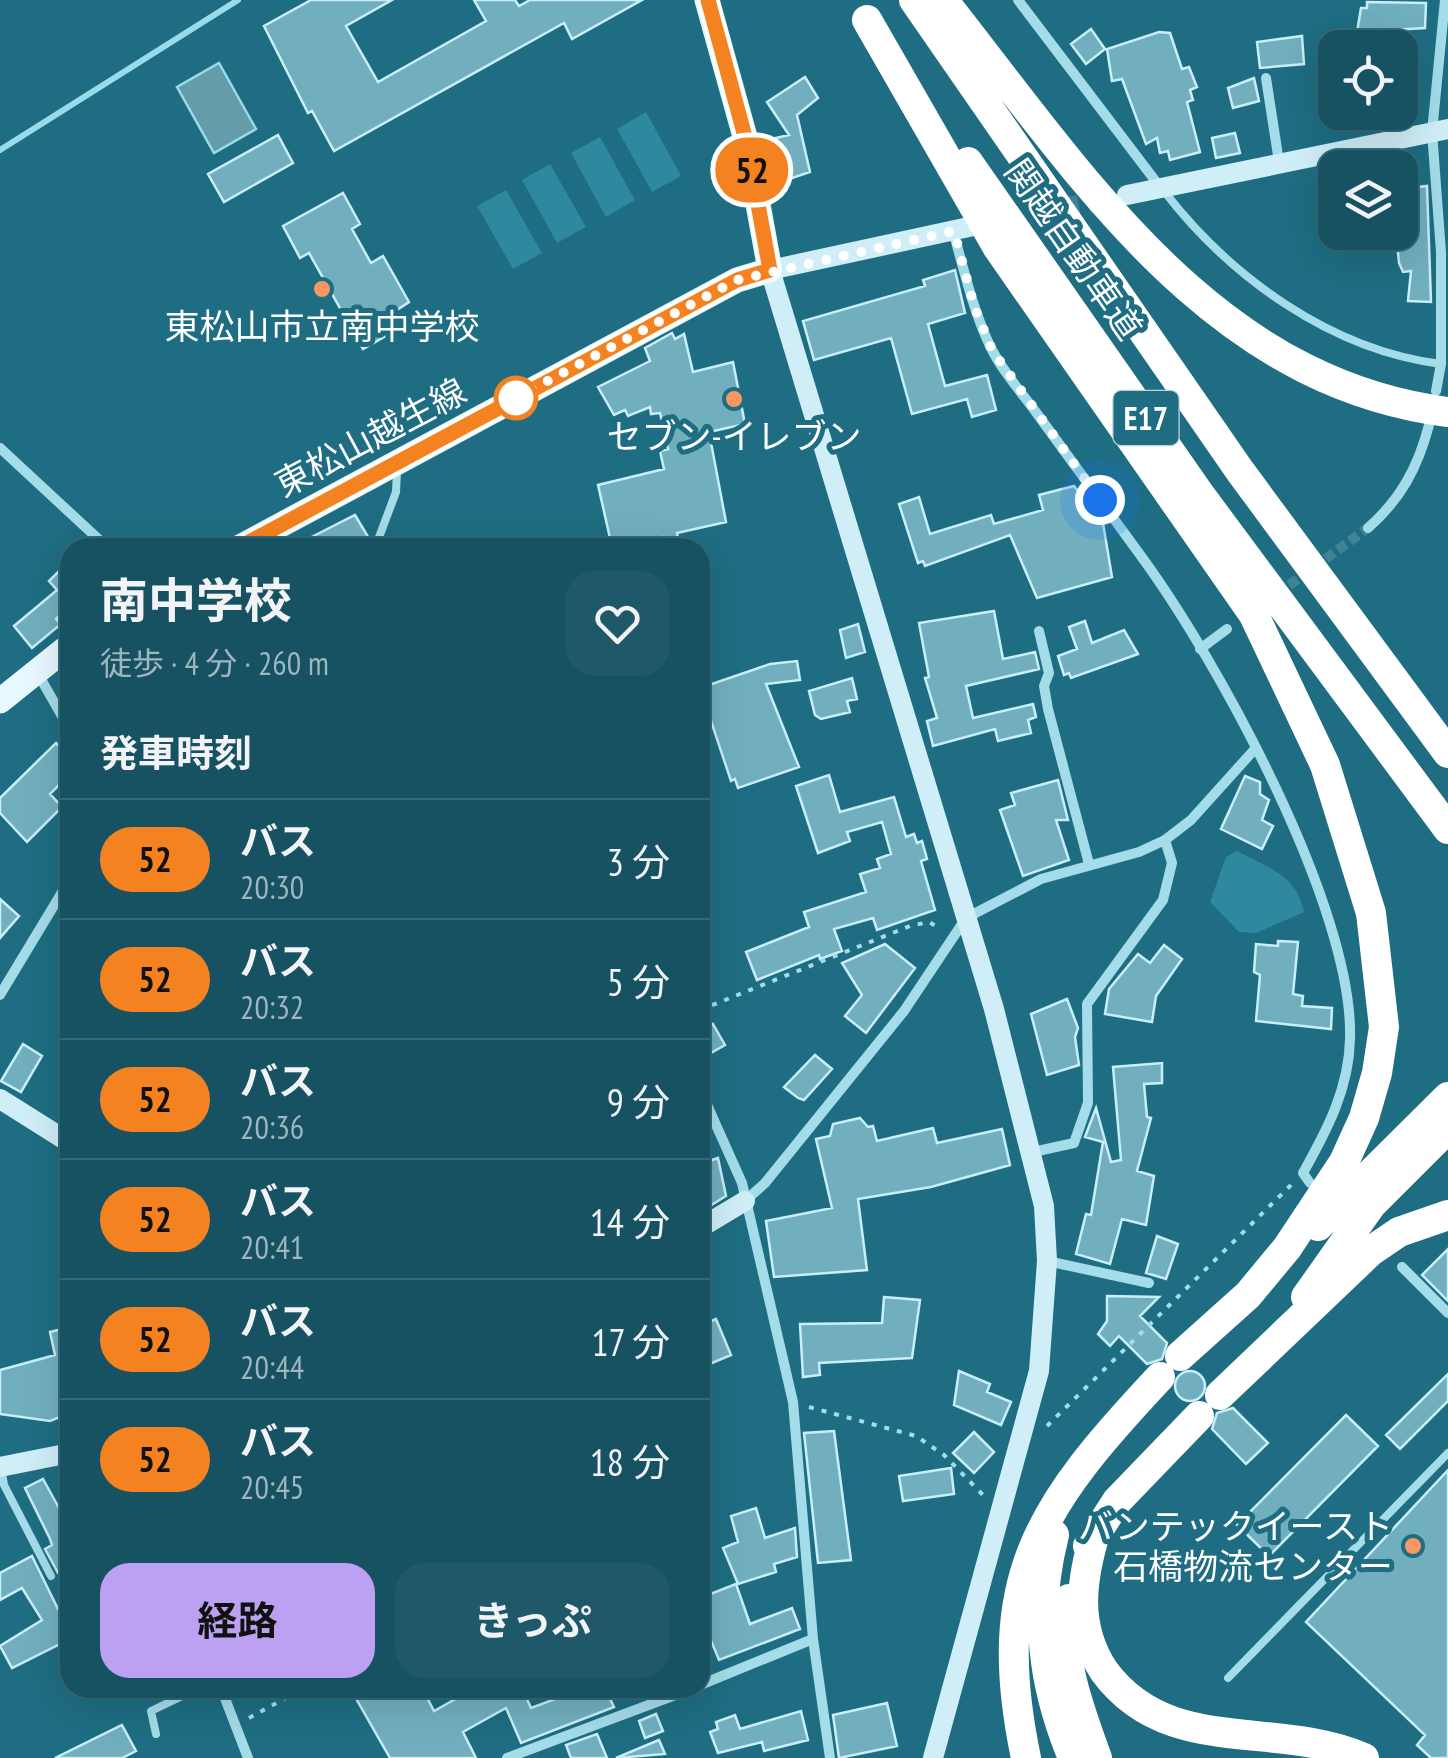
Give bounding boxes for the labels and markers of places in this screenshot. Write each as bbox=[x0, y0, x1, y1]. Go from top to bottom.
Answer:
marker: 東松山市立南中学校 bbox=[311, 278, 333, 300]
place label: 東松山市立南中学校 bbox=[164, 303, 480, 349]
unlabelled marker bbox=[495, 377, 537, 419]
marker: セブン-イレブン bbox=[723, 388, 745, 410]
place label: セブン-イレブン bbox=[606, 413, 862, 459]
place label: バンテックイースト 石橋物流センター bbox=[1078, 1503, 1393, 1589]
marker: バンテックイースト 石橋物流センター bbox=[1402, 1535, 1424, 1557]

